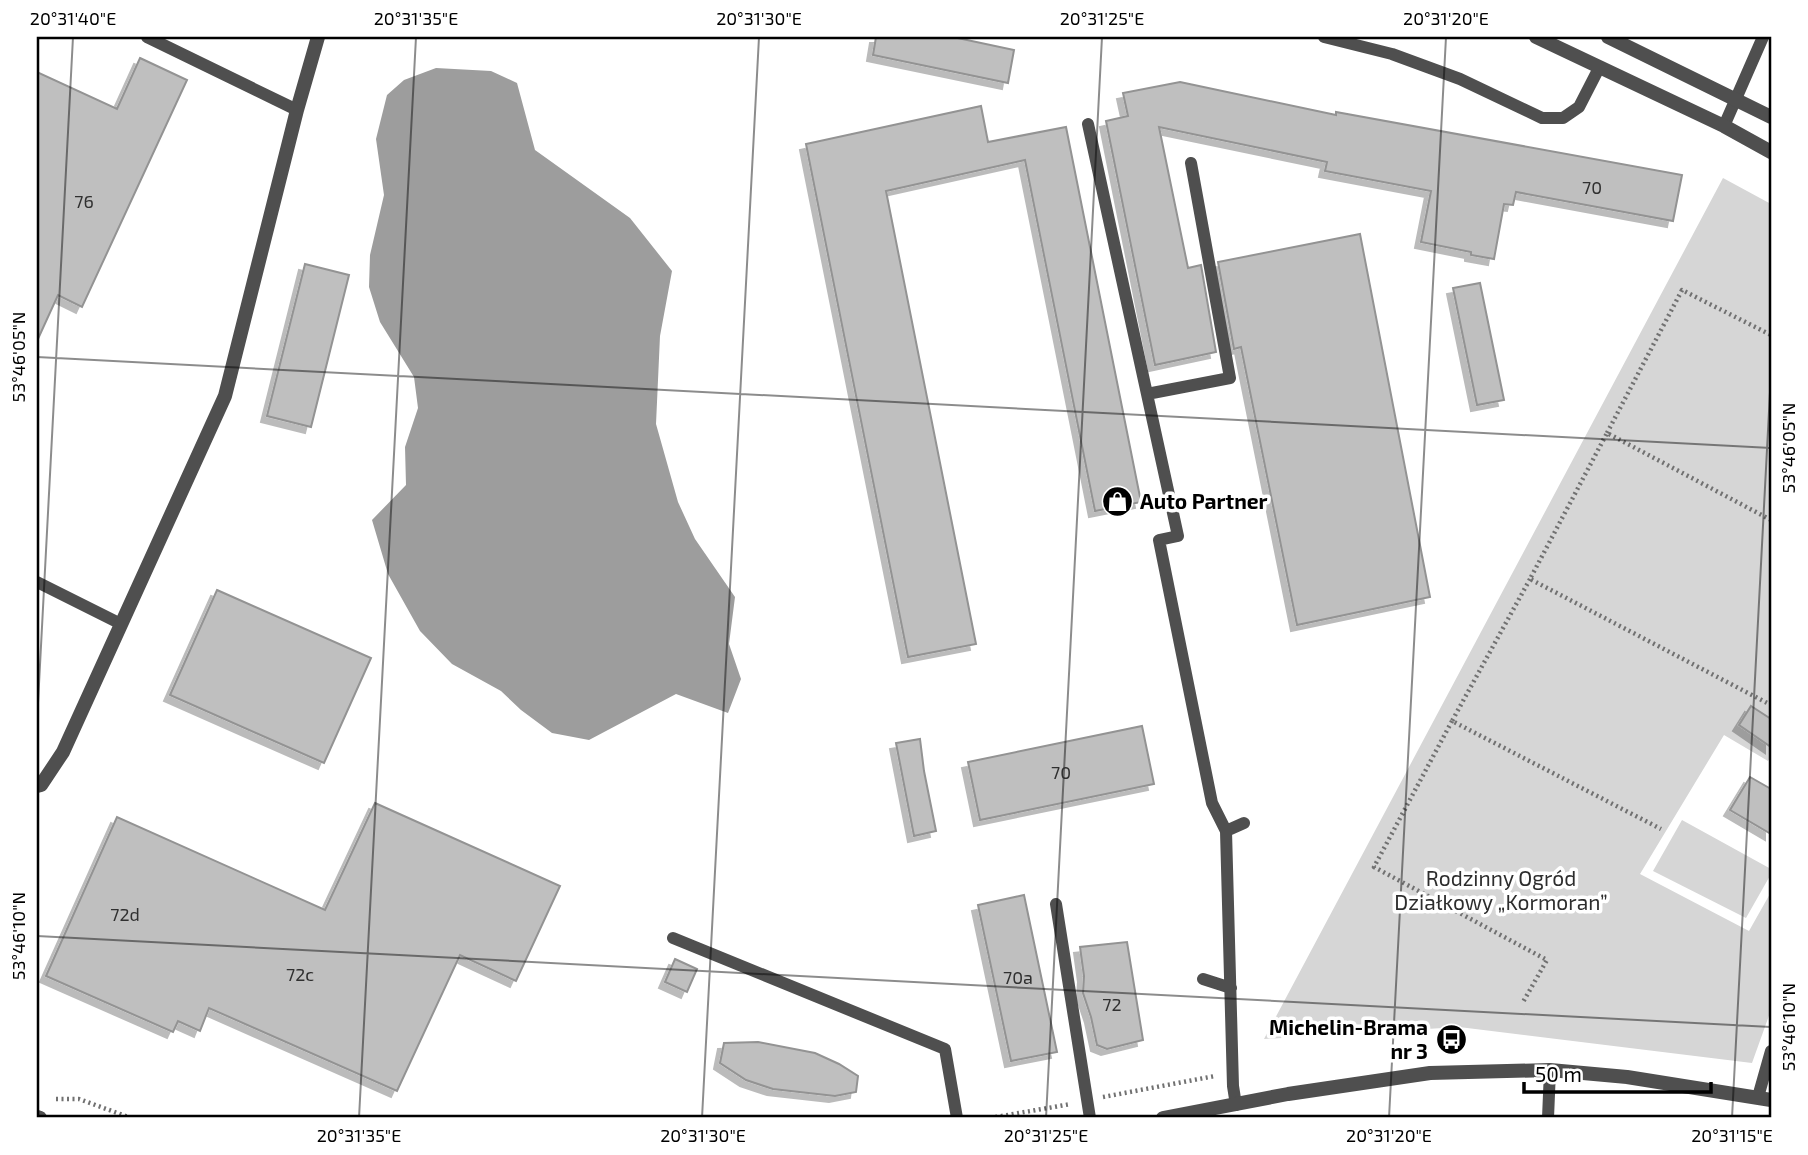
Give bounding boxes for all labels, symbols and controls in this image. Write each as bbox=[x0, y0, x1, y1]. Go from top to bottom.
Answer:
text: 20°31'40"E bbox=[30, 7, 116, 29]
text: 20°31'35"E bbox=[374, 7, 458, 29]
text: 20°31'30"E bbox=[716, 7, 802, 29]
text: 20°31'25"E bbox=[1060, 7, 1144, 29]
text: 20°31'20"E bbox=[1403, 7, 1489, 29]
house number: 70 bbox=[1582, 176, 1602, 198]
house number: 76 bbox=[74, 190, 94, 212]
text: 53°46'05"N bbox=[7, 312, 29, 402]
text: 53°46'05"N bbox=[1777, 403, 1799, 493]
shop icon: Auto Partner bbox=[1100, 485, 1134, 519]
place label: Auto Partner bbox=[1140, 488, 1268, 513]
house number: 70 bbox=[1051, 761, 1071, 783]
park label: Rodzinny Ogród Działkowy „Kormoran” bbox=[1394, 865, 1608, 914]
text: 53°46'10"N bbox=[7, 892, 29, 980]
house number: 72d bbox=[110, 903, 140, 925]
house number: 72c bbox=[286, 963, 314, 985]
house number: 70a bbox=[1003, 966, 1033, 988]
text: 53°46'10"N bbox=[1777, 983, 1799, 1071]
house number: 72 bbox=[1102, 993, 1122, 1015]
place label: Michelin-Brama nr 3 bbox=[1269, 1014, 1428, 1063]
bus stop icon: Michelin-Brama nr 3 bbox=[1434, 1023, 1468, 1057]
scale bar bbox=[1524, 1050, 1712, 1094]
text: 50 m bbox=[1535, 1061, 1582, 1086]
text: 20°31'35"E bbox=[317, 1124, 401, 1146]
text: 20°31'30"E bbox=[660, 1124, 746, 1146]
text: 20°31'25"E bbox=[1004, 1124, 1088, 1146]
text: 20°31'20"E bbox=[1346, 1124, 1432, 1146]
text: 20°31'15"E bbox=[1691, 1124, 1773, 1146]

